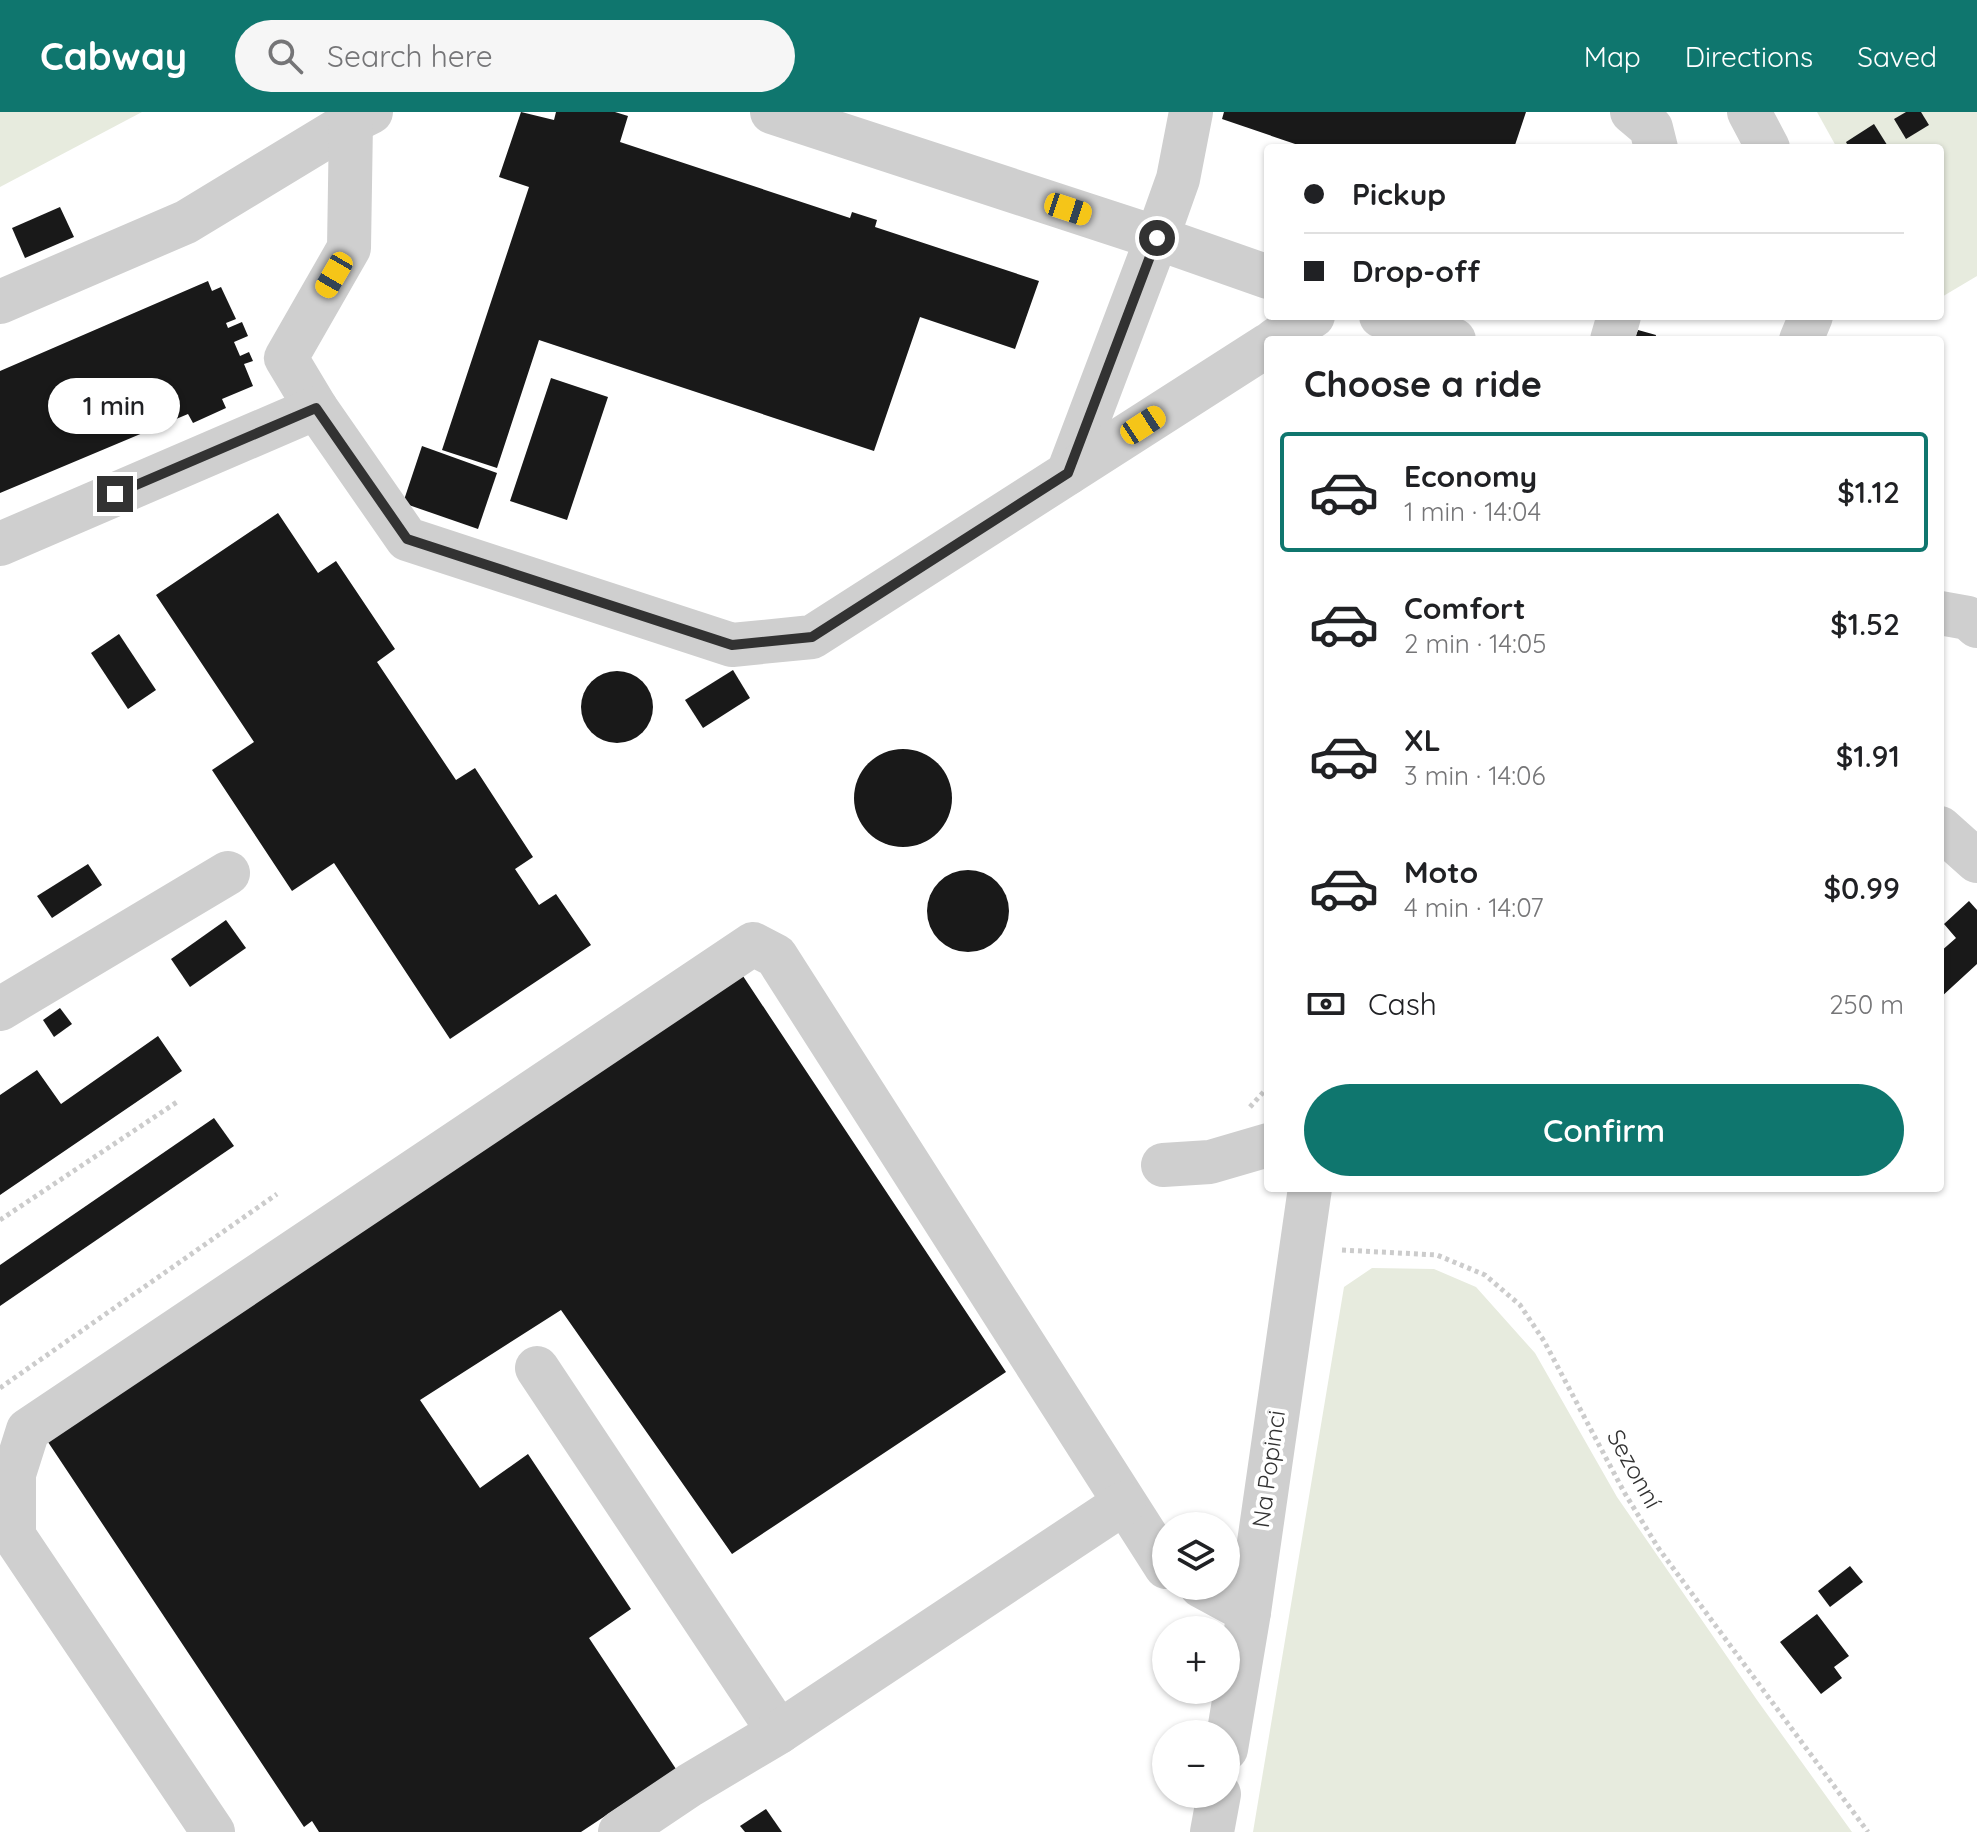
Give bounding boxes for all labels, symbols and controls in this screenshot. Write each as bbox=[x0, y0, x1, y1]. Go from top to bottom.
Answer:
search box bbox=[235, 20, 795, 92]
text: Cabway bbox=[40, 32, 187, 80]
icon: search bbox=[263, 34, 307, 78]
text: Search here bbox=[327, 37, 493, 75]
text: Map bbox=[1584, 39, 1641, 74]
text: Directions bbox=[1685, 39, 1813, 74]
text: Saved bbox=[1857, 39, 1937, 74]
text: Pickup bbox=[1352, 175, 1446, 213]
car bbox=[1041, 190, 1095, 228]
route start bbox=[1139, 220, 1175, 256]
car bbox=[312, 248, 356, 302]
text: Drop-off bbox=[1352, 252, 1480, 290]
text: Choose a ride bbox=[1304, 361, 1542, 406]
callout: 1 min bbox=[49, 378, 181, 434]
text: 1 min bbox=[83, 389, 145, 422]
car bbox=[1116, 402, 1170, 448]
icon: car bbox=[1308, 456, 1380, 528]
text: Economy bbox=[1404, 457, 1537, 495]
text: $1.12 bbox=[1837, 473, 1900, 511]
route end bbox=[97, 476, 133, 512]
text: 1 min · 14:04 bbox=[1404, 495, 1541, 528]
icon: car bbox=[1308, 588, 1380, 660]
text: Comfort bbox=[1404, 589, 1525, 627]
text: $1.52 bbox=[1830, 605, 1900, 643]
text: 2 min · 14:05 bbox=[1404, 627, 1547, 660]
icon: car bbox=[1308, 720, 1380, 792]
text: XL bbox=[1404, 721, 1441, 759]
text: $1.91 bbox=[1836, 737, 1900, 775]
text: 3 min · 14:06 bbox=[1404, 759, 1546, 792]
icon: car bbox=[1308, 852, 1380, 924]
text: Moto bbox=[1404, 853, 1478, 891]
text: $0.99 bbox=[1824, 869, 1900, 907]
text: 4 min · 14:07 bbox=[1404, 891, 1544, 924]
icon: cash bbox=[1304, 982, 1348, 1026]
text: Cash bbox=[1368, 985, 1437, 1023]
text: 250 m bbox=[1829, 988, 1904, 1021]
button: Confirm bbox=[1304, 1084, 1904, 1176]
street label: Na Popinci bbox=[1245, 1408, 1291, 1529]
street label: Sezonní bbox=[1601, 1424, 1669, 1514]
map controls bbox=[1152, 1512, 1240, 1808]
button: layers bbox=[1152, 1512, 1240, 1600]
button: + bbox=[1152, 1616, 1240, 1704]
button: − bbox=[1152, 1720, 1240, 1808]

